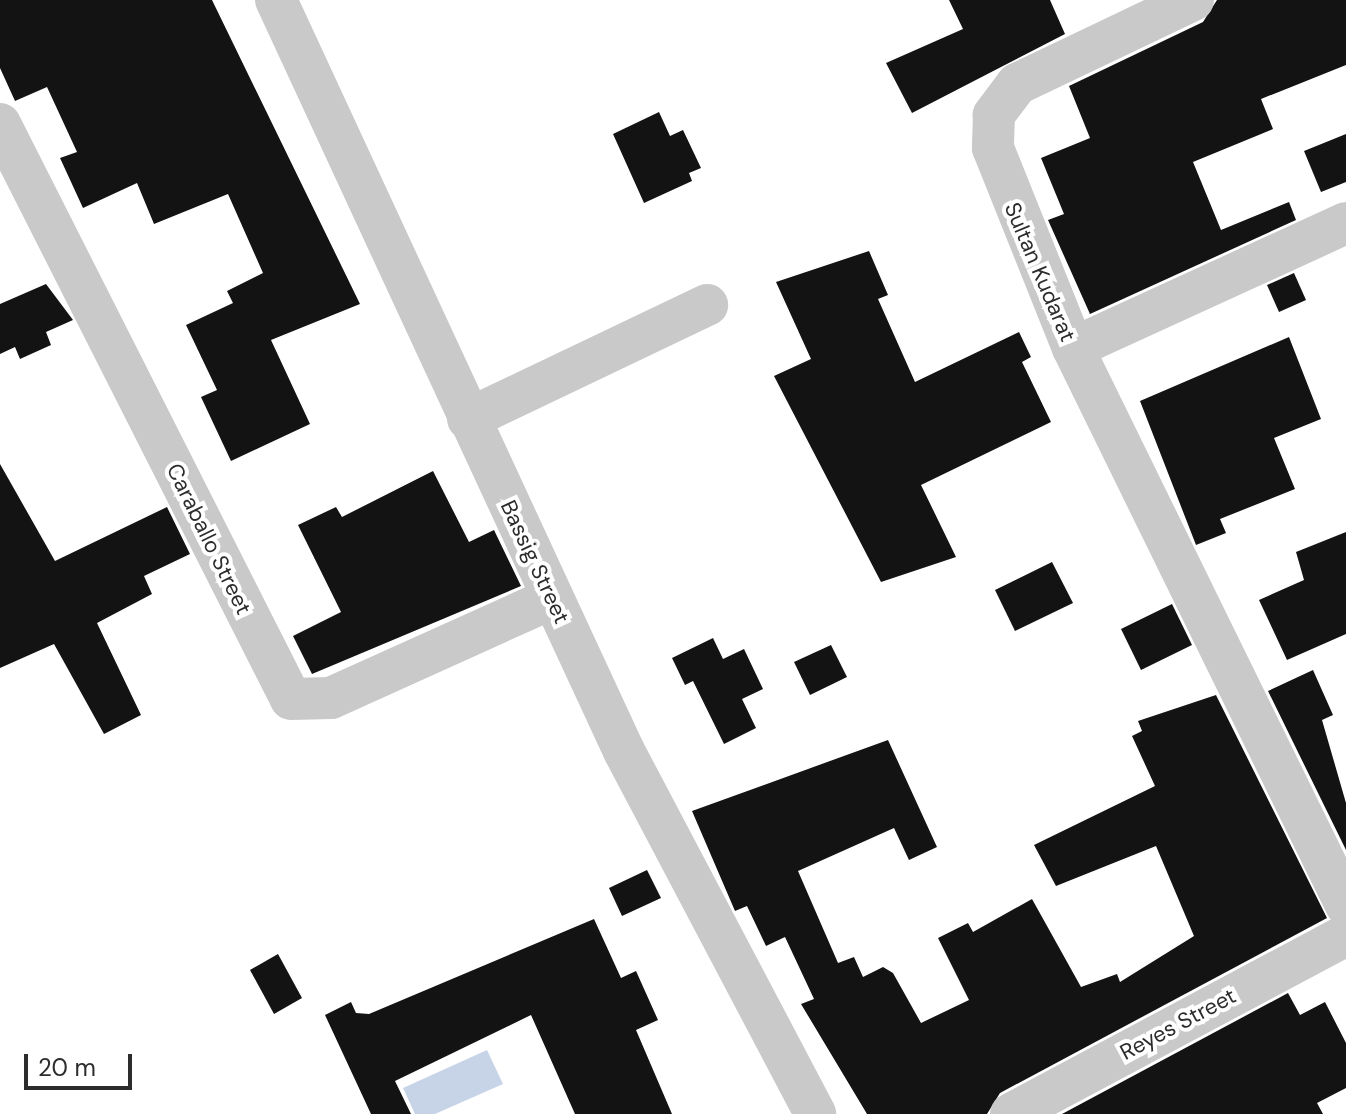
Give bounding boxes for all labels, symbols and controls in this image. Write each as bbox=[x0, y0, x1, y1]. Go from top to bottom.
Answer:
street label: Sultan Kudarat bbox=[999, 198, 1081, 346]
street label: Caraballo Street bbox=[161, 459, 257, 619]
street label: Bassig Street bbox=[495, 496, 575, 628]
street label: Reyes Street bbox=[1116, 982, 1240, 1066]
scale bar bbox=[28, 1038, 136, 1088]
text: 20 m bbox=[38, 1052, 96, 1083]

